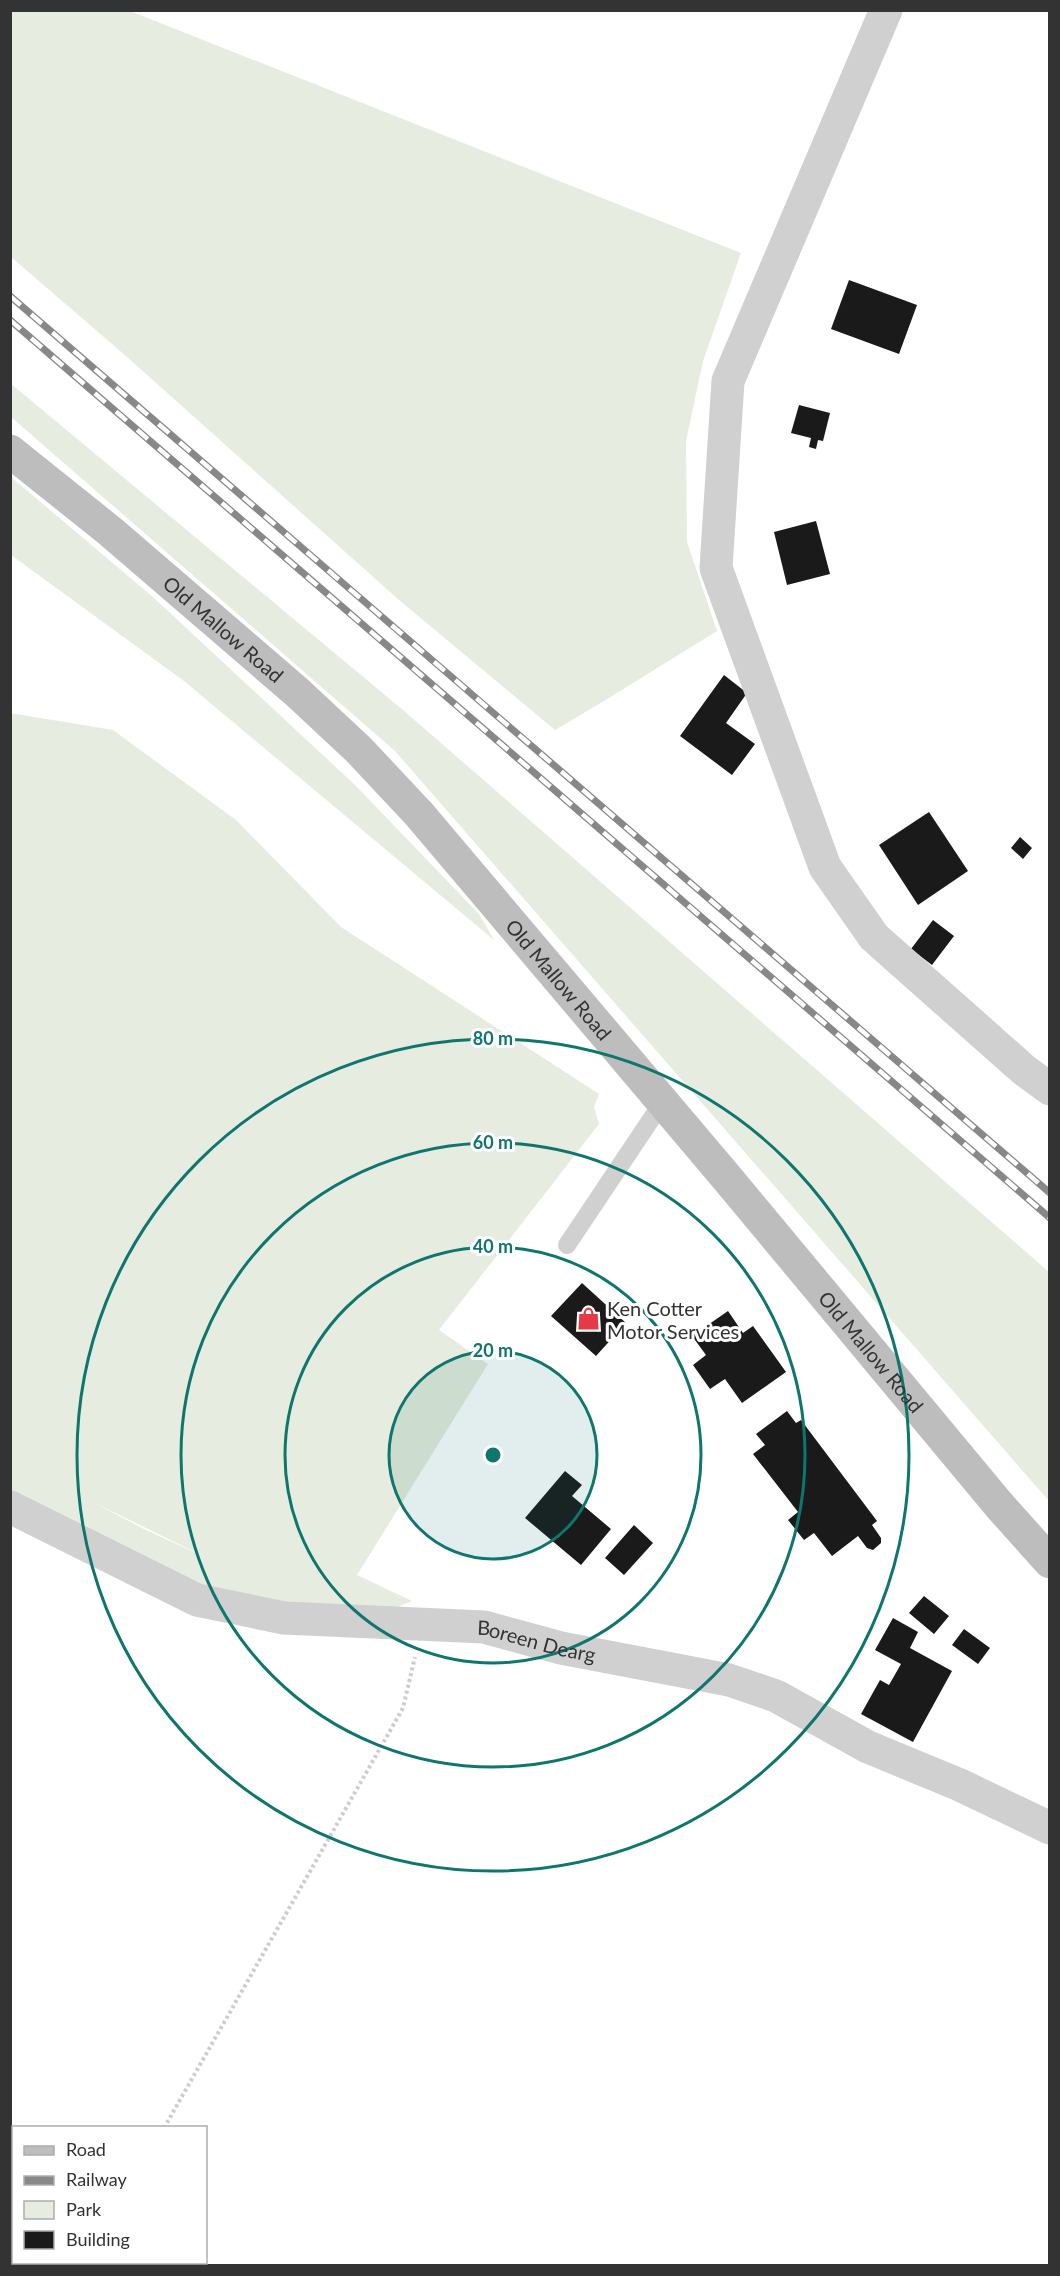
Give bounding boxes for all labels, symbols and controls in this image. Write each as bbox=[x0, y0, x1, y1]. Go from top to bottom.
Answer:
street label: Old Mallow Road bbox=[159, 571, 288, 687]
street label: Old Mallow Road bbox=[501, 914, 617, 1045]
text: 80 m bbox=[473, 1027, 513, 1049]
text: 60 m bbox=[473, 1131, 513, 1153]
text: 40 m bbox=[473, 1235, 513, 1257]
street label: Old Mallow Road bbox=[814, 1286, 929, 1417]
place label: Ken Cotter Motor Services bbox=[607, 1296, 739, 1343]
shop icon: Ken Cotter Motor Services bbox=[576, 1306, 602, 1332]
text: 20 m bbox=[473, 1339, 513, 1361]
centre of rings bbox=[483, 1445, 503, 1465]
street label: Boreen Dearg bbox=[477, 1615, 598, 1666]
legend bbox=[12, 2126, 207, 2264]
text: Road bbox=[66, 2138, 106, 2160]
text: Railway bbox=[66, 2168, 127, 2190]
text: Park bbox=[66, 2198, 102, 2220]
text: Building bbox=[66, 2228, 130, 2250]

